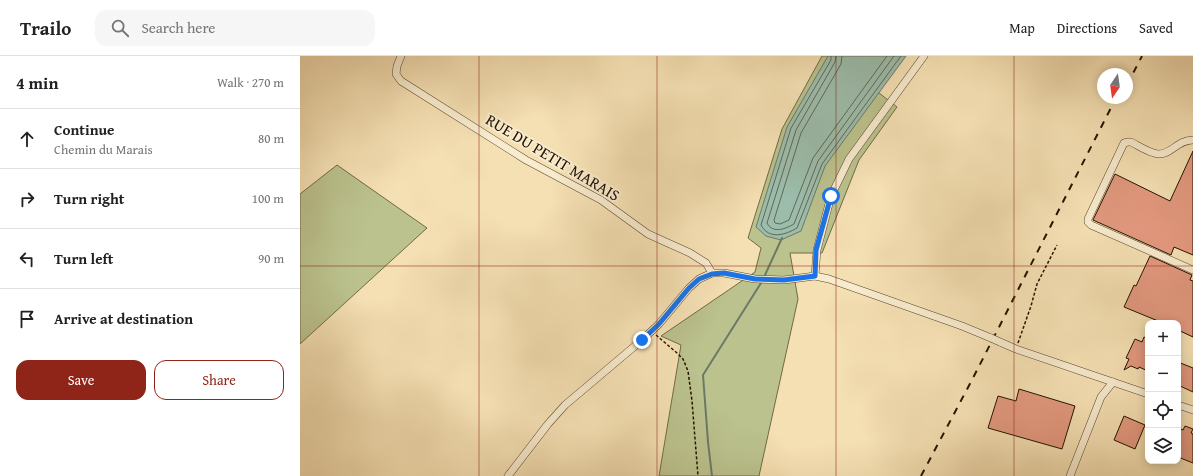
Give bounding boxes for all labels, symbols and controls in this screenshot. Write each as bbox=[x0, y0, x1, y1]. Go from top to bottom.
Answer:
search box bbox=[95, 10, 375, 46]
text: Trailo bbox=[20, 14, 71, 42]
icon: search bbox=[109, 17, 131, 39]
text: Search here bbox=[141, 17, 215, 38]
text: Map bbox=[1009, 18, 1035, 38]
text: Directions bbox=[1057, 18, 1117, 38]
text: Saved bbox=[1139, 18, 1173, 38]
north arrow bbox=[1097, 68, 1133, 104]
text: 4 min bbox=[16, 70, 58, 95]
text: Walk · 270 m bbox=[217, 73, 284, 92]
street label: RUE DU PETIT MARAIS bbox=[481, 107, 625, 207]
text: Continue bbox=[54, 119, 115, 140]
icon: ahead bbox=[16, 128, 38, 150]
text: 80 m bbox=[258, 129, 284, 148]
text: Chemin du Marais bbox=[54, 140, 153, 159]
route start bbox=[822, 187, 840, 205]
icon: right bbox=[16, 188, 38, 210]
text: Turn right bbox=[54, 188, 125, 209]
text: 100 m bbox=[252, 189, 284, 208]
icon: left bbox=[16, 248, 38, 270]
text: Turn left bbox=[54, 248, 113, 269]
text: 90 m bbox=[258, 249, 284, 268]
icon: arrive bbox=[16, 308, 38, 330]
text: Arrive at destination bbox=[54, 308, 193, 329]
map controls bbox=[1145, 320, 1181, 464]
button: + bbox=[1145, 320, 1181, 356]
route end bbox=[633, 331, 651, 349]
button: − bbox=[1145, 356, 1181, 392]
button: Save bbox=[16, 360, 146, 400]
button: Share bbox=[154, 360, 284, 400]
button: locate bbox=[1145, 392, 1181, 428]
button: layers bbox=[1145, 428, 1181, 464]

